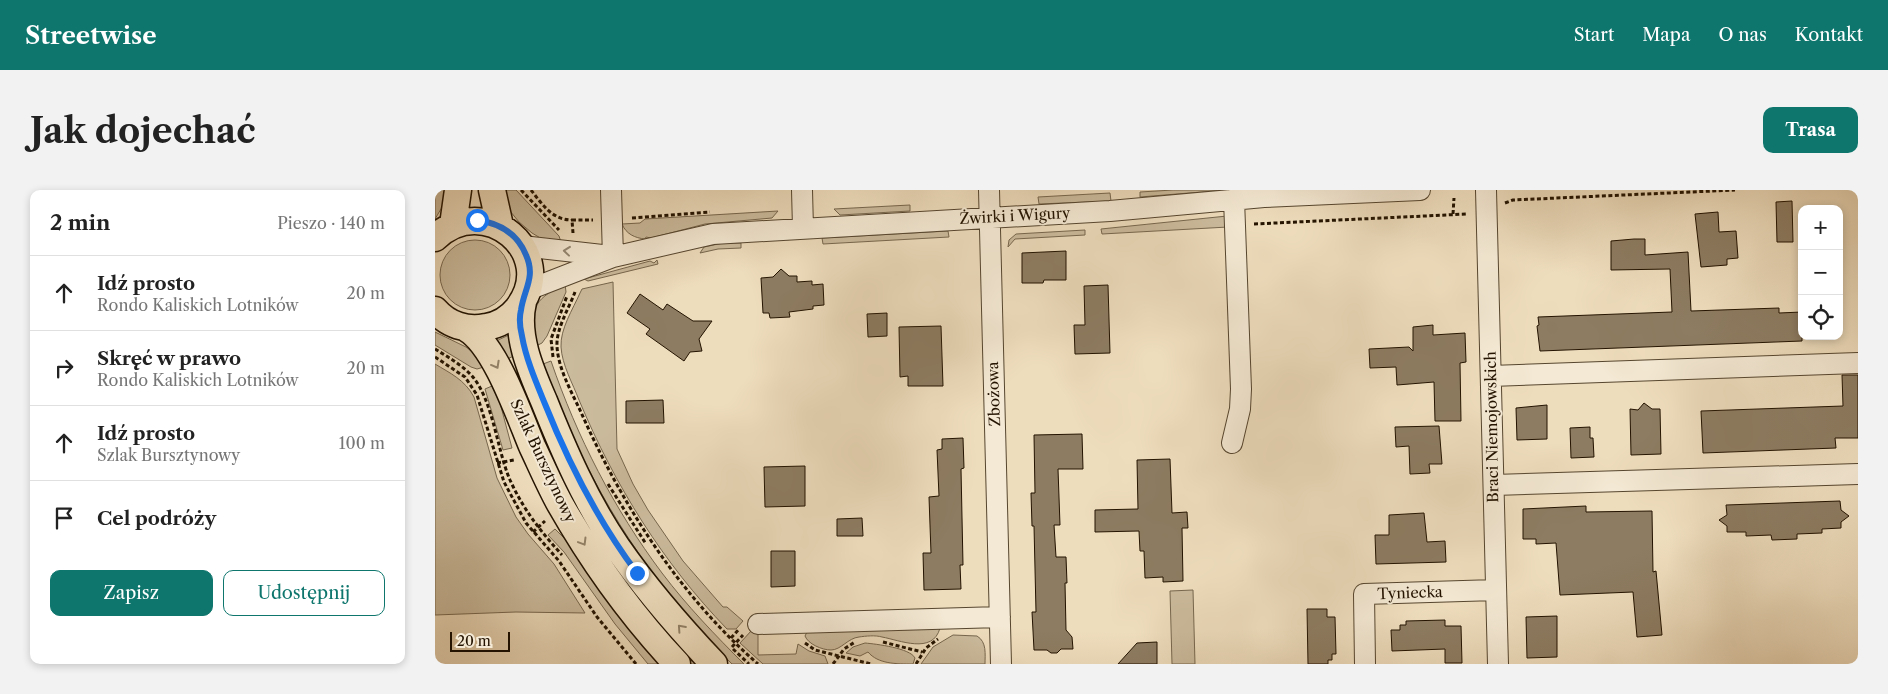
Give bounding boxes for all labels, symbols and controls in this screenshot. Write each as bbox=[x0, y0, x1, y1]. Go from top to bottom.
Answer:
text: Streetwise bbox=[25, 21, 157, 50]
text: Start bbox=[1574, 24, 1614, 46]
text: Mapa bbox=[1642, 24, 1690, 46]
text: O nas bbox=[1718, 24, 1767, 46]
text: Kontakt bbox=[1795, 24, 1863, 46]
button: Trasa bbox=[1763, 107, 1858, 153]
text: Jak dojechać bbox=[30, 109, 256, 152]
street label: Żwirki i Wigury bbox=[959, 203, 1072, 228]
map controls bbox=[1798, 205, 1843, 340]
button: + bbox=[1798, 205, 1843, 250]
route start bbox=[466, 209, 489, 232]
text: 2 min bbox=[50, 210, 110, 235]
text: Pieszo · 140 m bbox=[277, 213, 385, 233]
one-way arrow bbox=[563, 246, 571, 257]
button: − bbox=[1798, 250, 1843, 295]
text: Idź prosto bbox=[97, 272, 195, 295]
icon: ahead bbox=[50, 279, 78, 307]
text: 20 m bbox=[346, 283, 385, 303]
text: Rondo Kaliskich Lotników bbox=[97, 295, 299, 315]
button: locate bbox=[1798, 295, 1843, 340]
text: Skręć w prawo bbox=[97, 347, 241, 370]
street label: Braci Niemojowskich bbox=[1481, 350, 1502, 503]
icon: right bbox=[50, 354, 78, 382]
text: 20 m bbox=[346, 358, 385, 378]
one-way arrow bbox=[490, 360, 500, 369]
street label: Zbożowa bbox=[983, 361, 1004, 427]
text: Rondo Kaliskich Lotników bbox=[97, 370, 299, 390]
street label: Szlak Bursztynowy bbox=[506, 396, 581, 526]
text: Idź prosto bbox=[97, 422, 195, 445]
icon: ahead bbox=[50, 429, 78, 457]
text: 100 m bbox=[339, 433, 385, 453]
text: Szlak Bursztynowy bbox=[97, 445, 240, 465]
icon: arrive bbox=[50, 504, 78, 532]
text: Cel podróży bbox=[97, 507, 216, 530]
one-way arrow bbox=[576, 537, 586, 546]
route end bbox=[626, 562, 649, 585]
button: Zapisz bbox=[50, 570, 213, 616]
button: Udostępnij bbox=[223, 570, 385, 616]
street label: Tyniecka bbox=[1377, 582, 1443, 603]
one-way arrow bbox=[678, 625, 687, 634]
scale bar bbox=[450, 629, 510, 652]
text: 20 m bbox=[457, 632, 491, 650]

